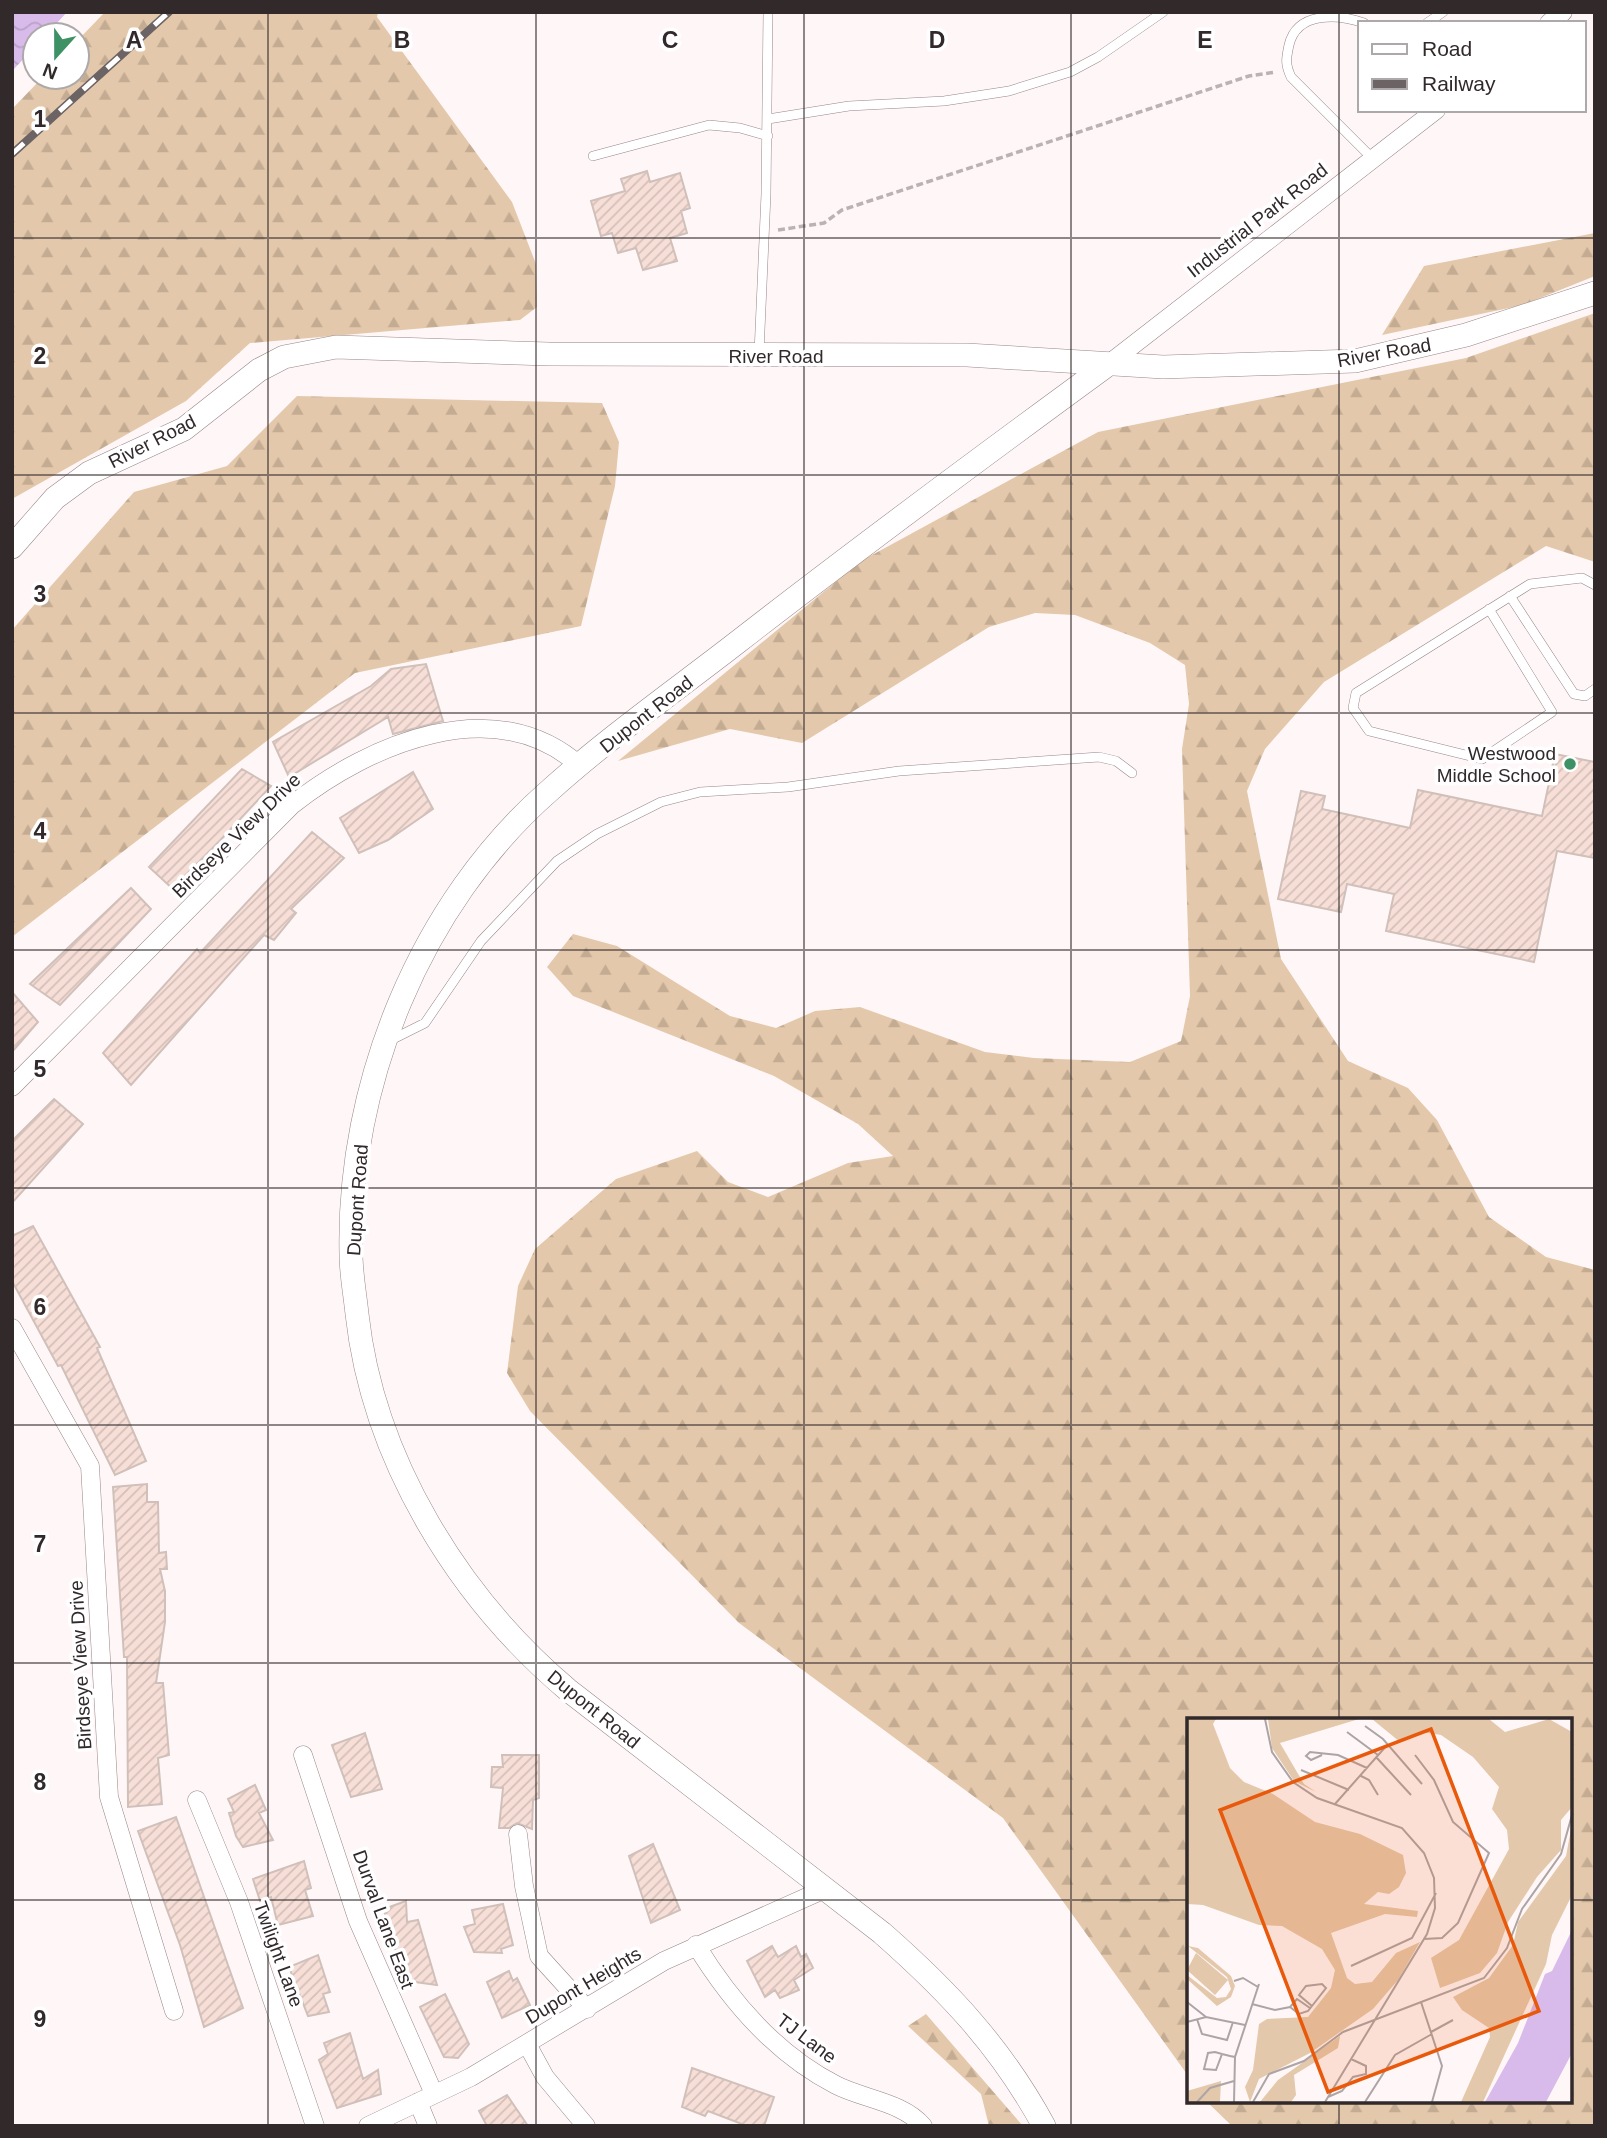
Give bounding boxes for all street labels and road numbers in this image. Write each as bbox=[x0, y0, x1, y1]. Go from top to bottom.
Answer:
street label: Industrial Park Road bbox=[1183, 159, 1332, 282]
street label: River Road bbox=[1335, 334, 1433, 371]
street label: River Road bbox=[728, 346, 824, 367]
street label: River Road bbox=[105, 411, 199, 472]
street label: Dupont Road bbox=[596, 672, 697, 757]
street label: Birdseye View Drive bbox=[168, 769, 305, 902]
street label: Dupont Road bbox=[343, 1143, 372, 1257]
street label: Birdseye View Drive bbox=[66, 1580, 95, 1750]
street label: Dupont Road bbox=[544, 1666, 644, 1753]
street label: Durval Lane East bbox=[349, 1847, 419, 1992]
street label: Twilight Lane bbox=[250, 1898, 307, 2010]
street label: Dupont Heights bbox=[522, 1943, 645, 2028]
street label: TJ Lane bbox=[773, 2009, 840, 2067]

